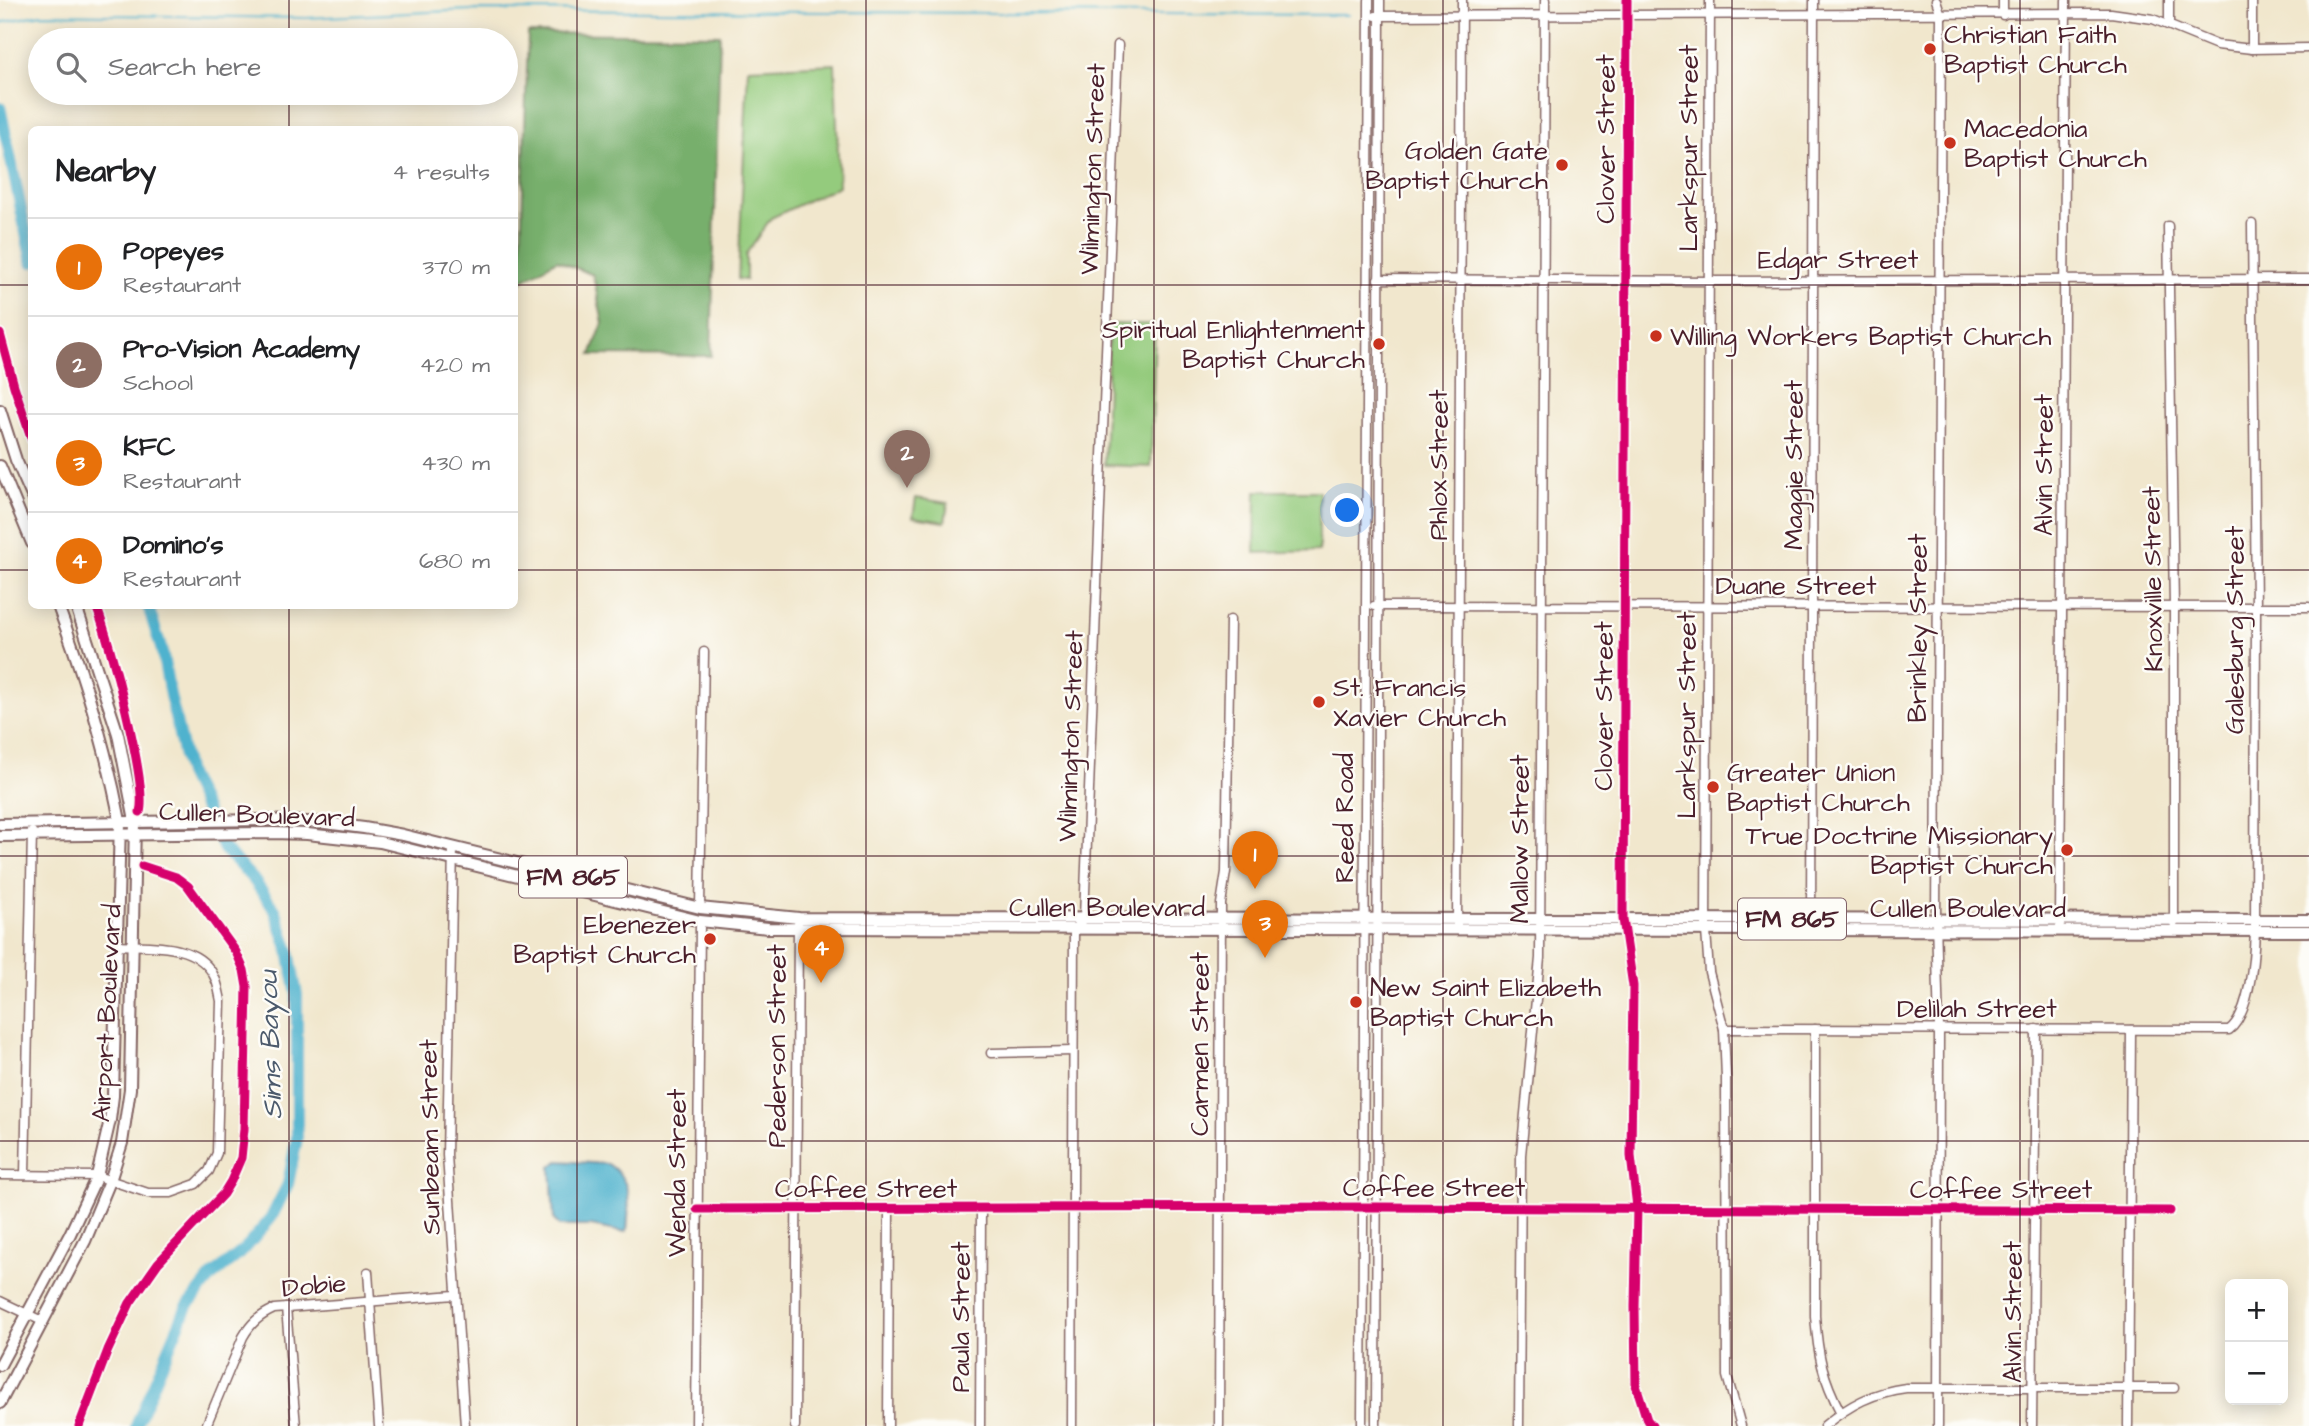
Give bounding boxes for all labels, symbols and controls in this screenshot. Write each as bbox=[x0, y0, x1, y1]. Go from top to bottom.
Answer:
place label: Christian Faith Baptist Church bbox=[1944, 17, 2127, 83]
search box bbox=[28, 28, 518, 105]
marker: Christian Faith Baptist Church bbox=[1922, 41, 1938, 57]
street label: Larkspur Street bbox=[1671, 44, 1707, 252]
icon: search bbox=[52, 48, 90, 86]
text: Search here bbox=[108, 49, 261, 85]
street label: Clover Street bbox=[1588, 54, 1624, 224]
street label: Wilmington Street bbox=[1071, 62, 1117, 276]
place label: Macedonia Baptist Church bbox=[1964, 111, 2147, 177]
place label: Golden Gate Baptist Church bbox=[1365, 133, 1548, 199]
marker: Macedonia Baptist Church bbox=[1942, 135, 1958, 151]
text: Nearby bbox=[56, 151, 156, 193]
text: 4 results bbox=[392, 156, 490, 188]
marker: Golden Gate Baptist Church bbox=[1554, 157, 1570, 173]
text: Popeyes bbox=[123, 233, 224, 269]
street label: Edgar Street bbox=[1758, 242, 1919, 280]
text: 1 bbox=[78, 251, 80, 283]
text: 370 m bbox=[423, 251, 490, 283]
text: Restaurant bbox=[123, 269, 241, 301]
place label: Spiritual Enlightenment Baptist Church bbox=[1102, 312, 1365, 378]
place label: Willing Workers Baptist Church bbox=[1670, 319, 2051, 357]
marker: Willing Workers Baptist Church bbox=[1648, 328, 1664, 344]
text: Pro-Vision Academy bbox=[123, 331, 360, 367]
marker: Spiritual Enlightenment Baptist Church bbox=[1371, 336, 1387, 352]
text: 2 bbox=[72, 349, 86, 381]
text: 420 m bbox=[420, 349, 490, 381]
text: School bbox=[123, 367, 193, 399]
street label: Maggie Street bbox=[1776, 379, 1814, 550]
street label: Phlox Street bbox=[1421, 389, 1457, 541]
street label: Alvin Street bbox=[2026, 394, 2062, 536]
text: KFC bbox=[123, 429, 175, 465]
pin: 2 bbox=[884, 430, 930, 488]
text: 3 bbox=[73, 447, 85, 479]
text: 430 m bbox=[421, 447, 490, 479]
text: Restaurant bbox=[123, 465, 241, 497]
street label: Knoxville Street bbox=[2133, 485, 2173, 672]
your location bbox=[1330, 493, 1364, 527]
street label: Galesburg Street bbox=[2217, 525, 2255, 734]
text: Domino's bbox=[123, 527, 224, 563]
street label: Brinkley Street bbox=[1900, 533, 1938, 722]
text: 4 bbox=[71, 545, 87, 577]
text: 680 m bbox=[419, 545, 490, 577]
text: Restaurant bbox=[123, 563, 241, 595]
street label: Duane Street bbox=[1716, 568, 1877, 604]
street label: Larkspur Street bbox=[1669, 611, 1705, 819]
street label: Clover Street bbox=[1586, 621, 1622, 791]
street label: Wilmington Street bbox=[1049, 629, 1095, 843]
place label: St. Francis Xavier Church bbox=[1333, 670, 1506, 736]
marker: St. Francis Xavier Church bbox=[1311, 694, 1327, 710]
street label: Reed Road bbox=[1327, 753, 1363, 883]
street label: Mallow Street bbox=[1502, 754, 1538, 924]
place label: Greater Union Baptist Church bbox=[1727, 755, 1910, 821]
marker: Greater Union Baptist Church bbox=[1705, 779, 1721, 795]
street label: Cullen Boulevard bbox=[158, 794, 356, 836]
place label: True Doctrine Missionary Baptist Church bbox=[1746, 818, 2053, 884]
pin: 1 bbox=[1232, 831, 1278, 889]
marker: True Doctrine Missionary Baptist Church bbox=[2059, 842, 2075, 858]
road number: FM 865 bbox=[519, 856, 627, 898]
street label: Cullen Boulevard bbox=[1009, 890, 1205, 926]
street label: Cullen Boulevard bbox=[1870, 891, 2066, 927]
road number: FM 865 bbox=[1738, 898, 1846, 939]
pin: 3 bbox=[1242, 900, 1288, 958]
street label: Airport Boulevard bbox=[83, 903, 131, 1123]
place label: Ebenezer Baptist Church bbox=[513, 907, 696, 973]
pin: 4 bbox=[798, 925, 844, 983]
marker: Ebenezer Baptist Church bbox=[702, 931, 718, 947]
street label: Pederson Street bbox=[759, 944, 795, 1148]
street label: Carmen Street bbox=[1182, 952, 1218, 1136]
water label: Sims Bayou bbox=[248, 968, 294, 1120]
place label: New Saint Elizabeth Baptist Church bbox=[1370, 970, 1601, 1036]
street label: Delilah Street bbox=[1897, 991, 2057, 1027]
marker: New Saint Elizabeth Baptist Church bbox=[1348, 994, 1364, 1010]
street label: Sunbeam Street bbox=[410, 1038, 450, 1235]
street label: Wenda Street bbox=[659, 1088, 695, 1257]
street label: Coffee Street bbox=[1343, 1170, 1526, 1206]
street label: Coffee Street bbox=[775, 1171, 958, 1207]
street label: Coffee Street bbox=[1910, 1172, 2093, 1208]
street label: Paula Street bbox=[943, 1241, 979, 1392]
street label: Alvin Street bbox=[1995, 1241, 2031, 1383]
street label: Dobie bbox=[281, 1265, 348, 1307]
map controls bbox=[2225, 1279, 2288, 1405]
button: + bbox=[2225, 1279, 2288, 1342]
button: − bbox=[2225, 1342, 2288, 1405]

